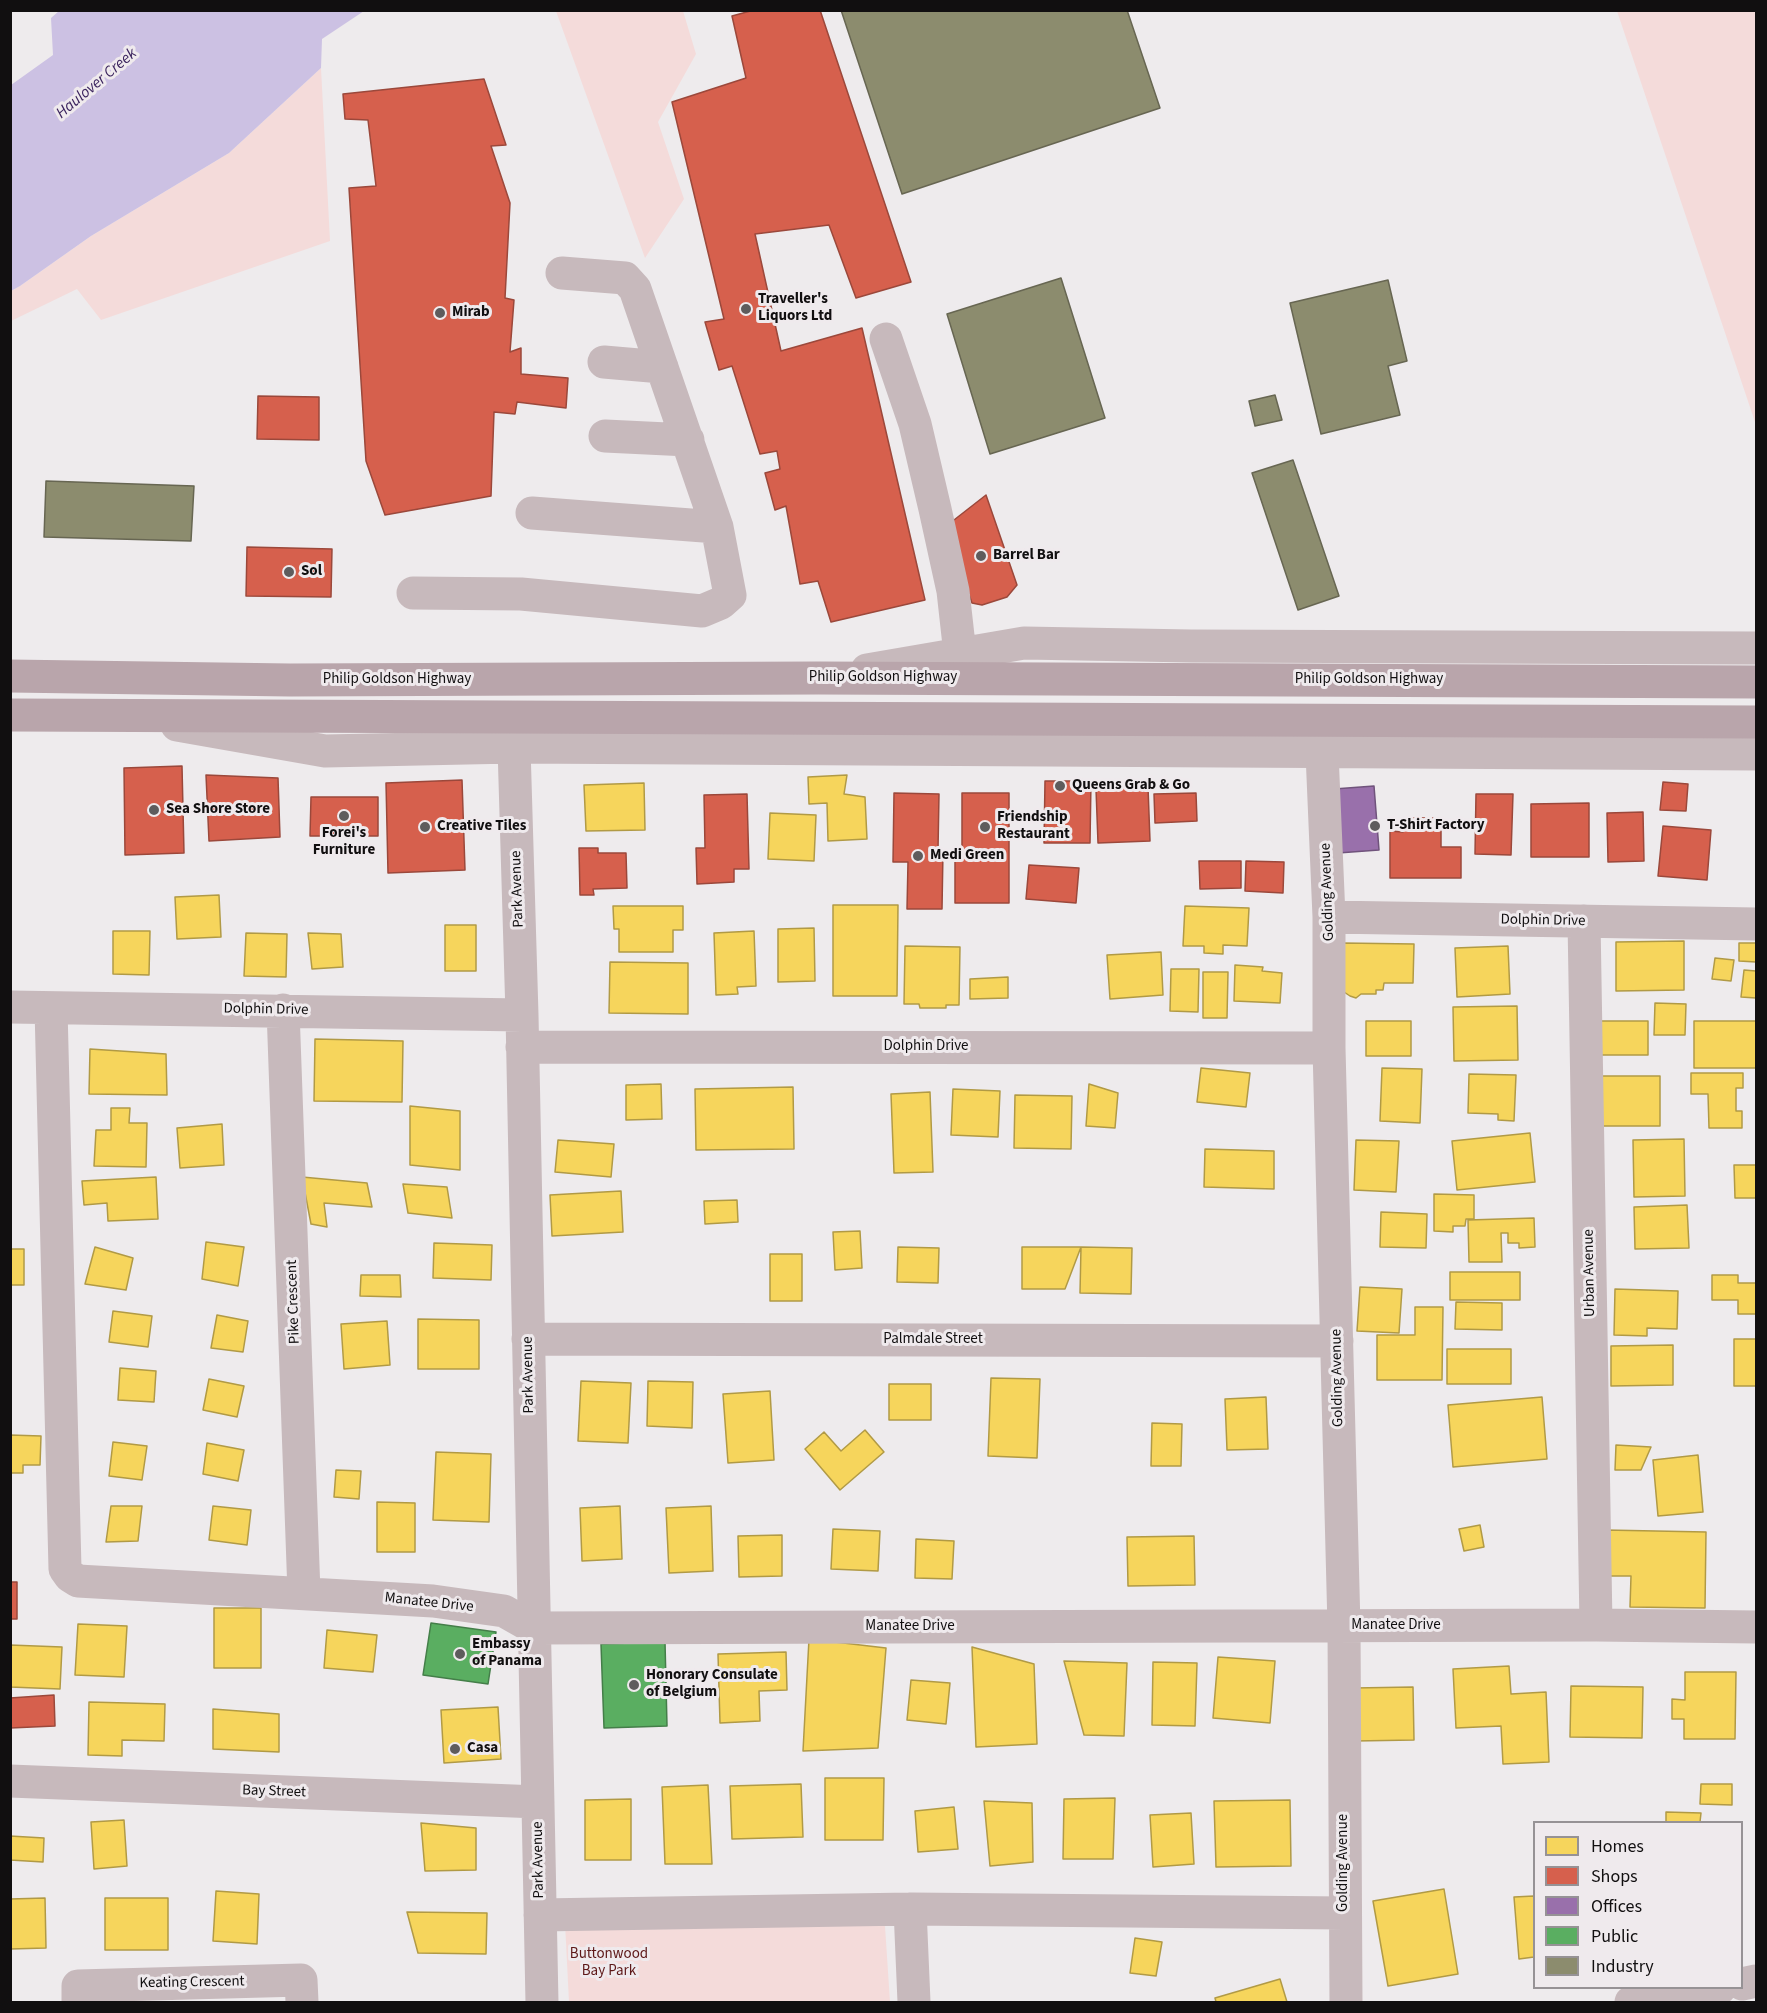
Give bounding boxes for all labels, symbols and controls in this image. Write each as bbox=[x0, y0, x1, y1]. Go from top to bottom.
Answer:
water label: Haulover Creek bbox=[53, 45, 141, 123]
place label: Traveller's Liquors Ltd bbox=[758, 291, 832, 326]
marker: Traveller's Liquors Ltd bbox=[739, 302, 753, 316]
place label: Mirab bbox=[452, 304, 490, 322]
marker: Mirab bbox=[433, 306, 447, 320]
place label: Barrel Bar bbox=[993, 547, 1060, 565]
marker: Barrel Bar bbox=[974, 549, 988, 563]
place label: Sol bbox=[301, 563, 322, 581]
marker: Sol bbox=[282, 565, 296, 579]
street label: Philip Goldson Highway bbox=[809, 669, 957, 687]
street label: Philip Goldson Highway bbox=[323, 671, 471, 689]
street label: Philip Goldson Highway bbox=[1295, 671, 1443, 689]
place label: Queens Grab & Go bbox=[1072, 777, 1190, 795]
marker: Queens Grab & Go bbox=[1053, 779, 1067, 793]
place label: Sea Shore Store bbox=[166, 801, 270, 819]
marker: Sea Shore Store bbox=[147, 803, 161, 817]
marker: Forei's Furniture bbox=[337, 809, 351, 823]
place label: Friendship Restaurant bbox=[997, 809, 1070, 844]
place label: T-Shirt Factory bbox=[1387, 817, 1484, 835]
place label: Creative Tiles bbox=[437, 818, 526, 836]
marker: T-Shirt Factory bbox=[1368, 819, 1382, 833]
marker: Creative Tiles bbox=[418, 820, 432, 834]
marker: Friendship Restaurant bbox=[978, 820, 992, 834]
place label: Forei's Furniture bbox=[313, 825, 375, 860]
street label: Golding Avenue bbox=[1317, 843, 1339, 941]
place label: Medi Green bbox=[930, 847, 1004, 865]
marker: Medi Green bbox=[911, 849, 925, 863]
street label: Park Avenue bbox=[508, 850, 528, 928]
street label: Dolphin Drive bbox=[1500, 911, 1586, 931]
street label: Dolphin Drive bbox=[223, 1000, 309, 1020]
street label: Dolphin Drive bbox=[883, 1038, 969, 1056]
street label: Urban Avenue bbox=[1580, 1229, 1600, 1317]
street label: Pike Crescent bbox=[284, 1260, 304, 1344]
street label: Golding Avenue bbox=[1328, 1329, 1348, 1427]
street label: Palmdale Street bbox=[883, 1331, 983, 1349]
street label: Park Avenue bbox=[519, 1336, 539, 1414]
street label: Manatee Drive bbox=[384, 1589, 474, 1617]
street label: Manatee Drive bbox=[1351, 1617, 1441, 1635]
street label: Manatee Drive bbox=[865, 1618, 955, 1636]
place label: Embassy of Panama bbox=[472, 1636, 542, 1671]
marker: Embassy of Panama bbox=[453, 1647, 467, 1661]
place label: Honorary Consulate of Belgium bbox=[646, 1667, 778, 1702]
marker: Honorary Consulate of Belgium bbox=[627, 1678, 641, 1692]
place label: Casa bbox=[467, 1740, 498, 1758]
marker: Casa bbox=[448, 1742, 462, 1756]
street label: Bay Street bbox=[242, 1782, 306, 1802]
street label: Golding Avenue bbox=[1335, 1814, 1353, 1912]
street label: Park Avenue bbox=[529, 1821, 549, 1899]
legend bbox=[1533, 1821, 1743, 1989]
text: Homes bbox=[1591, 1834, 1644, 1859]
text: Shops bbox=[1591, 1864, 1638, 1889]
text: Offices bbox=[1591, 1894, 1642, 1919]
text: Public bbox=[1591, 1924, 1638, 1949]
park label: Buttonwood Bay Park bbox=[570, 1946, 648, 1981]
text: Industry bbox=[1591, 1954, 1654, 1979]
street label: Keating Crescent bbox=[139, 1973, 245, 1993]

